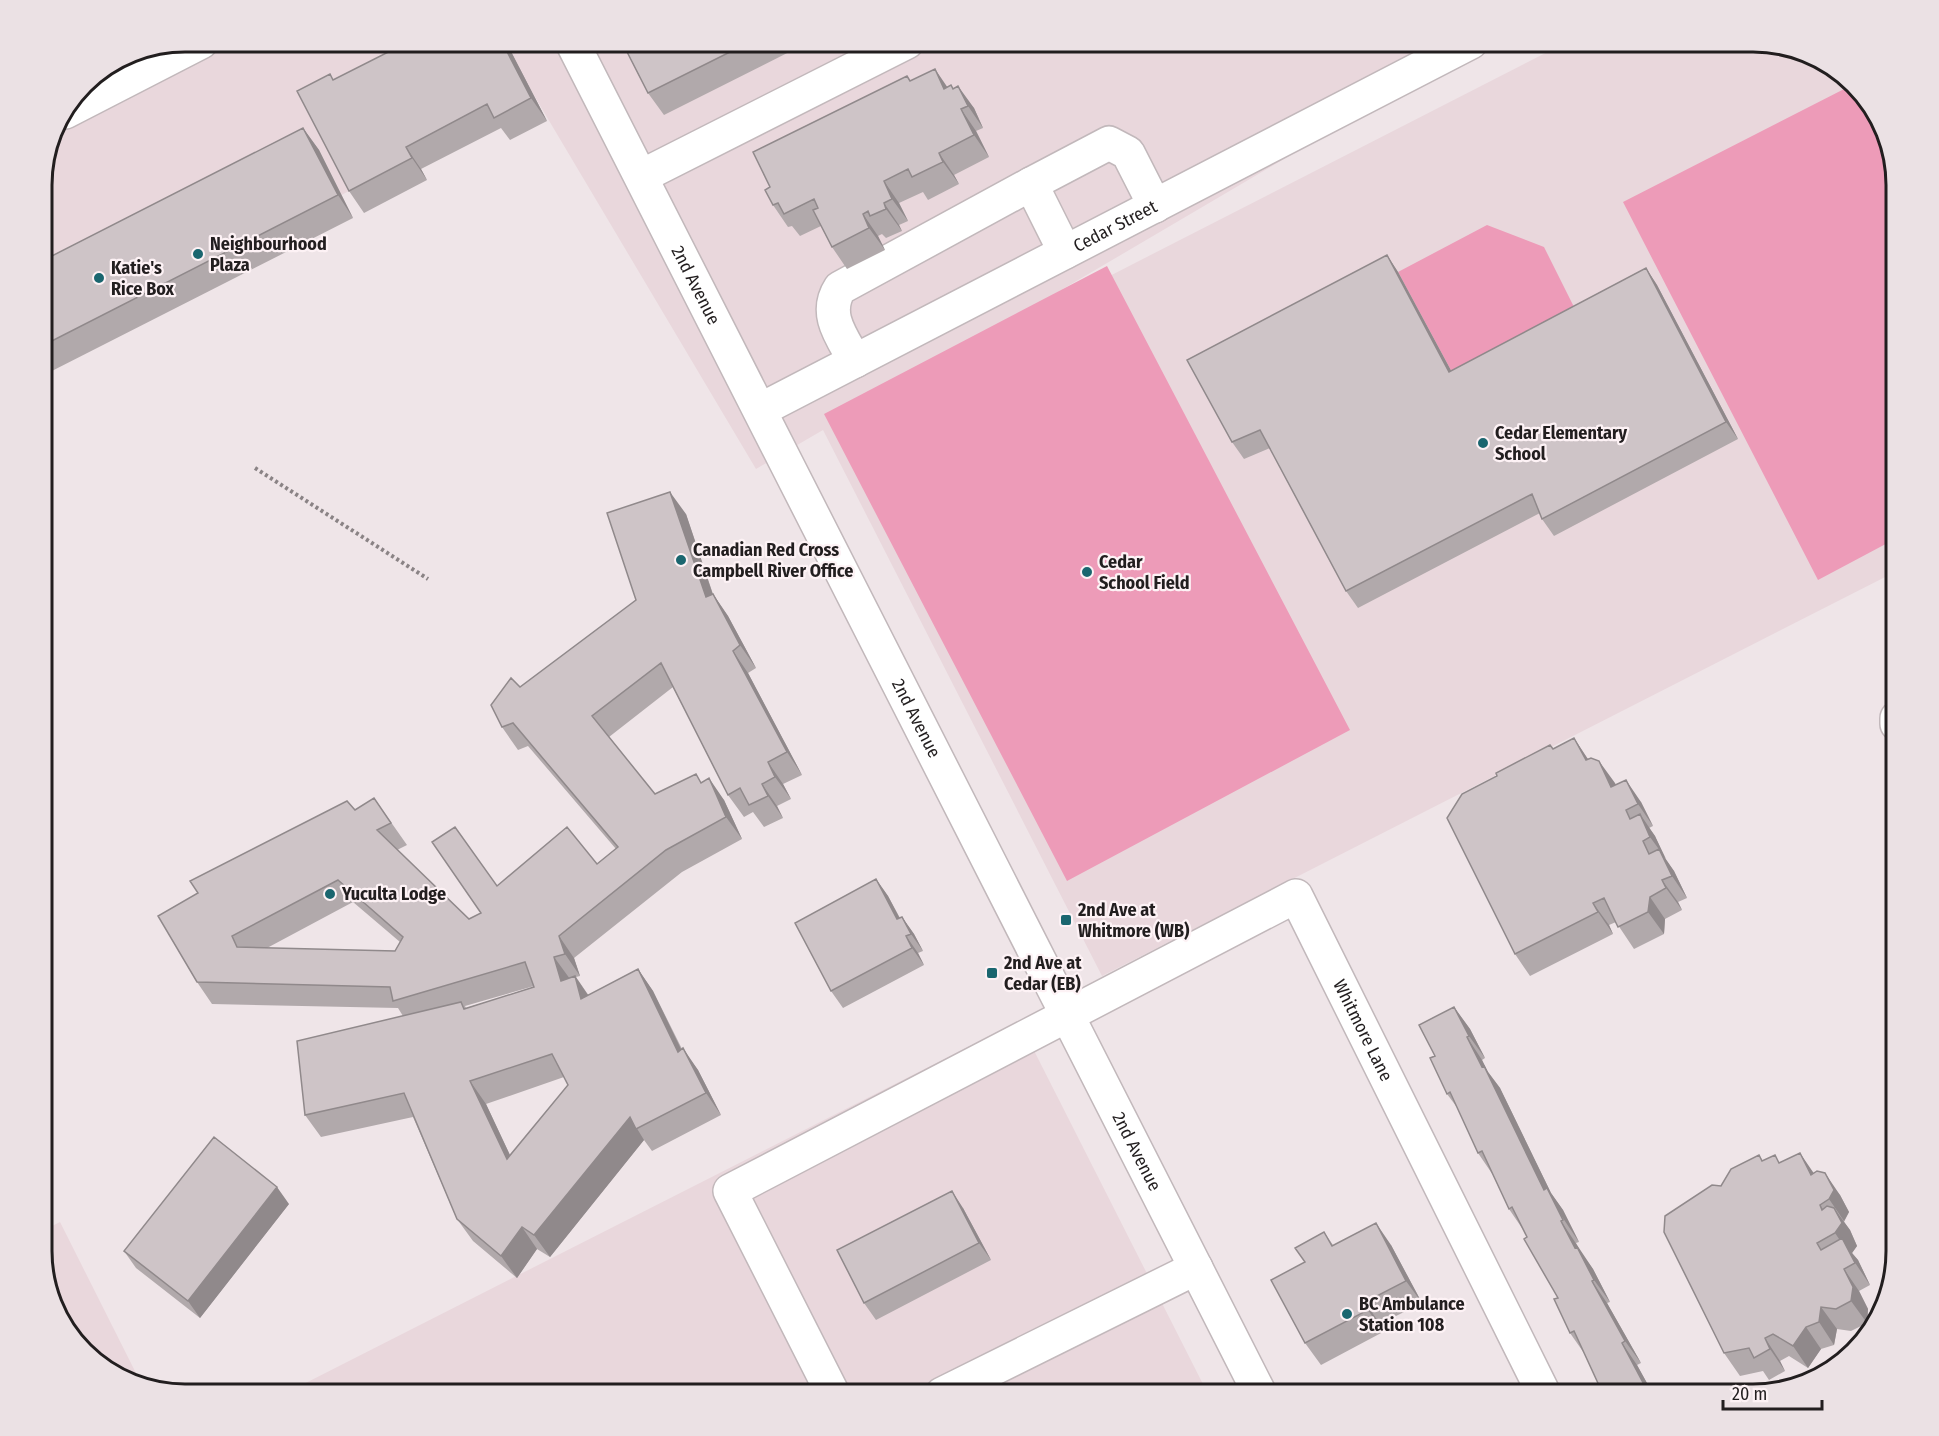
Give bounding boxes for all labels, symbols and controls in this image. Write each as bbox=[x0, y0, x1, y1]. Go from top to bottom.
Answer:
street label: Cedar Street bbox=[1070, 195, 1161, 257]
place label: Neighbourhood Plaza bbox=[210, 233, 327, 276]
street label: 2nd Avenue bbox=[667, 242, 725, 328]
marker: Neighbourhood Plaza bbox=[191, 247, 205, 261]
place label: Katie's Rice Box bbox=[111, 257, 175, 300]
marker: Katie's Rice Box bbox=[92, 271, 106, 285]
place label: Cedar Elementary School bbox=[1495, 422, 1628, 465]
marker: Cedar Elementary School bbox=[1476, 436, 1490, 450]
place label: Canadian Red Cross Campbell River Office bbox=[693, 539, 853, 582]
place label: Cedar School Field bbox=[1099, 551, 1189, 594]
marker: Canadian Red Cross Campbell River Office bbox=[674, 553, 688, 567]
marker: Cedar School Field bbox=[1080, 565, 1094, 579]
street label: 2nd Avenue bbox=[887, 675, 945, 762]
place label: Yuculta Lodge bbox=[341, 883, 446, 905]
marker: Yuculta Lodge bbox=[323, 887, 337, 901]
place label: 2nd Ave at Whitmore (WB) bbox=[1077, 899, 1190, 942]
marker: 2nd Ave at Whitmore (WB) bbox=[1059, 913, 1073, 927]
place label: 2nd Ave at Cedar (EB) bbox=[1003, 952, 1082, 995]
marker: 2nd Ave at Cedar (EB) bbox=[985, 966, 999, 980]
street label: Whitmore Lane bbox=[1328, 976, 1397, 1085]
street label: 2nd Avenue bbox=[1107, 1109, 1166, 1195]
place label: BC Ambulance Station 108 bbox=[1359, 1293, 1465, 1336]
marker: BC Ambulance Station 108 bbox=[1340, 1307, 1354, 1321]
scale bar bbox=[1723, 1373, 1822, 1411]
text: 20 m bbox=[1732, 1383, 1767, 1405]

